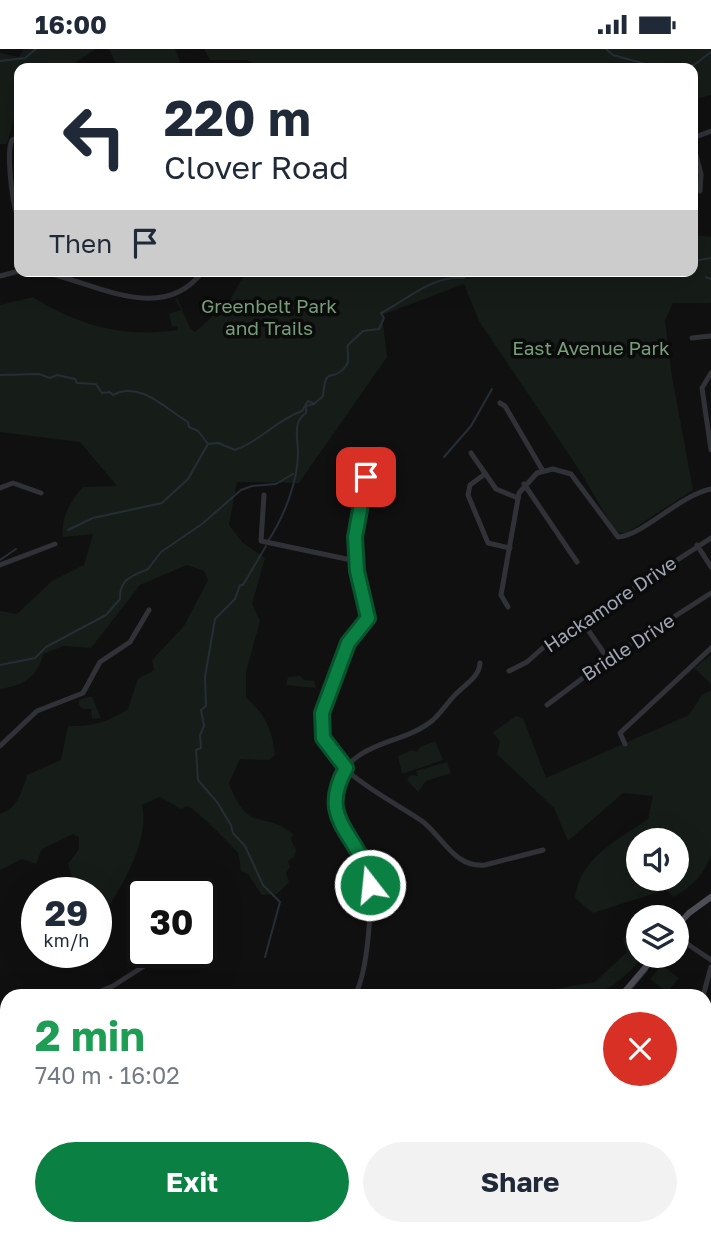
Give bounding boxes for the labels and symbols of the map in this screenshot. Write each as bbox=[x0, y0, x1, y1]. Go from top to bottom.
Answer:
park label: Greenbelt Park and Trails bbox=[201, 294, 337, 339]
park label: East Avenue Park bbox=[512, 336, 670, 359]
pin bbox=[336, 447, 396, 507]
street label: Hackamore Drive bbox=[539, 551, 680, 656]
street label: Bridle Drive bbox=[577, 608, 678, 685]
position arrow bbox=[333, 848, 407, 922]
speed limit sign: 30 bbox=[126, 877, 217, 968]

